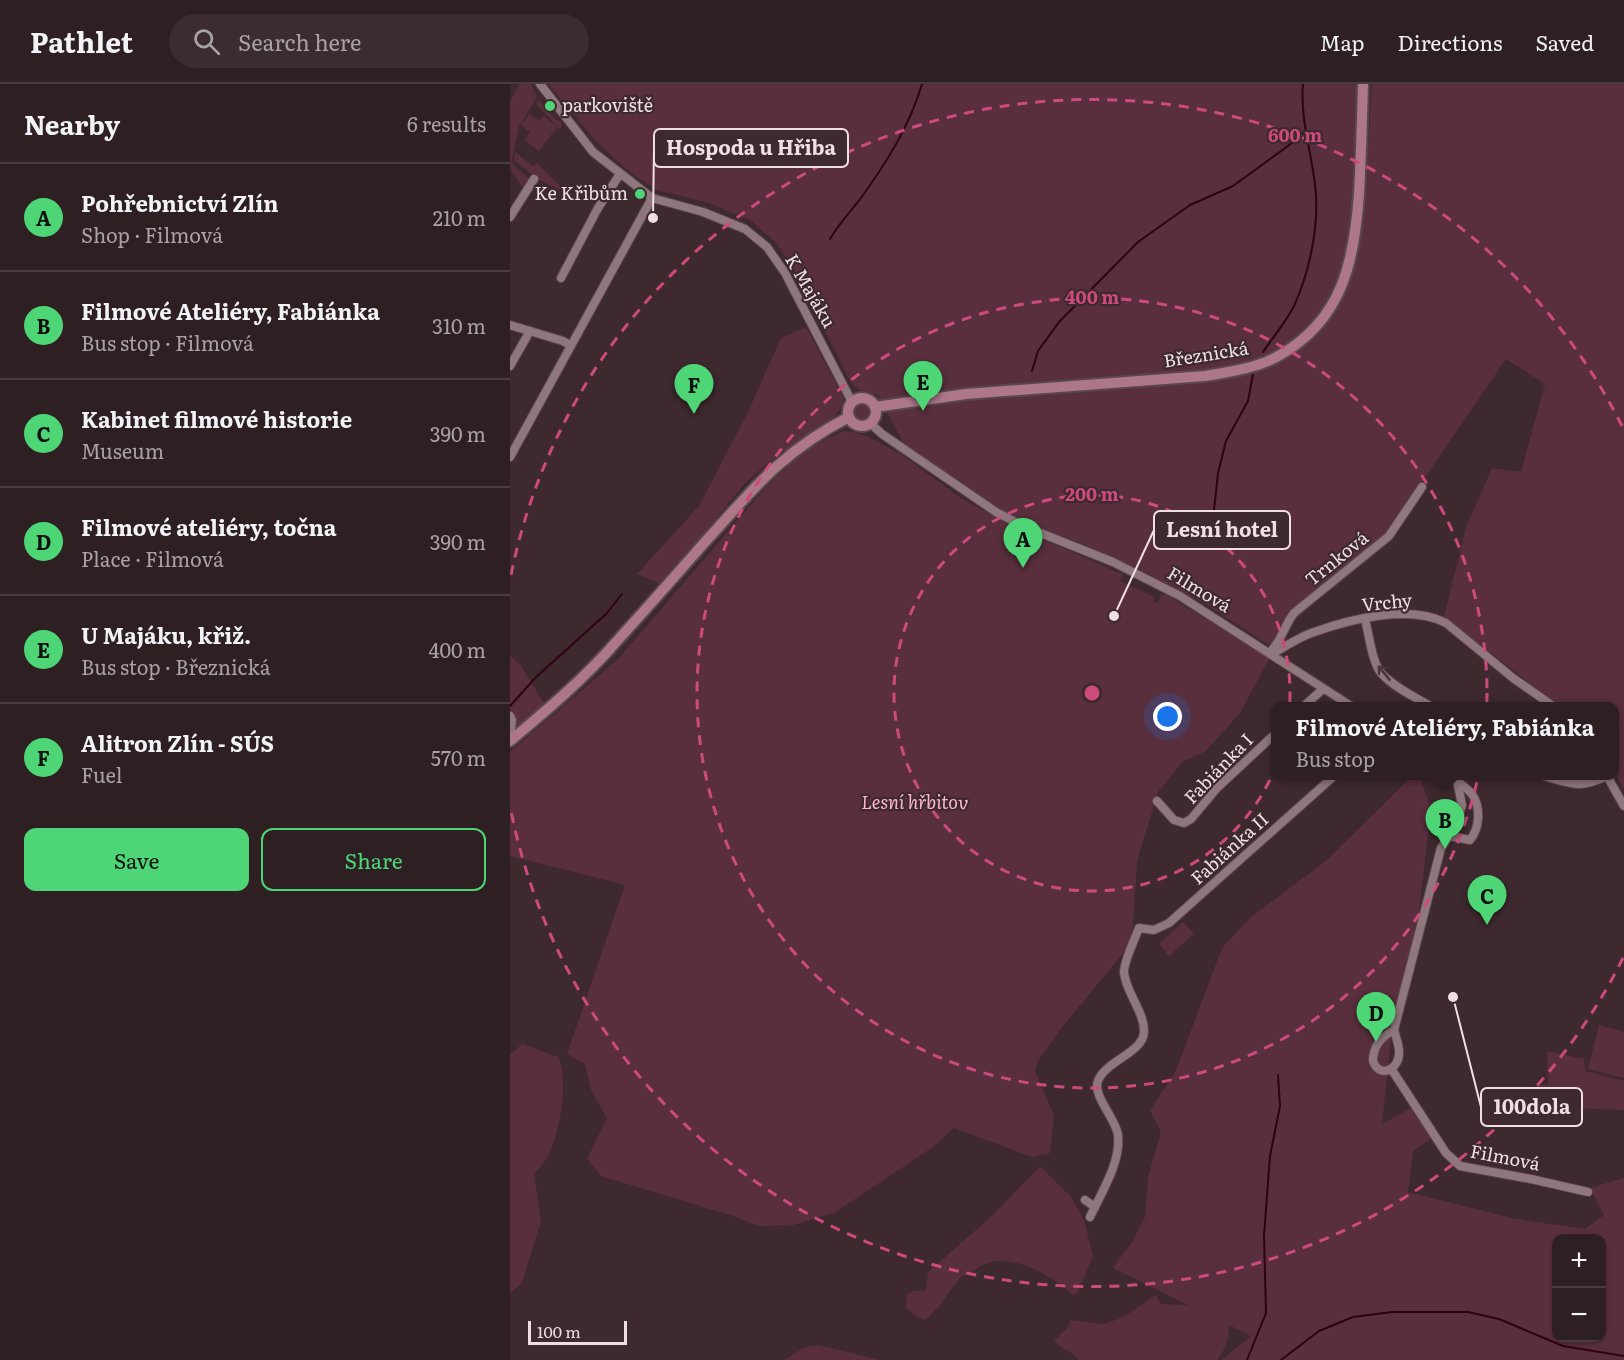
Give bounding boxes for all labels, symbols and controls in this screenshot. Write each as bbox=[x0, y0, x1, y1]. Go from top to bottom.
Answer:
search box bbox=[169, 14, 589, 68]
text: Pathlet bbox=[30, 20, 133, 62]
icon: search bbox=[190, 25, 223, 58]
text: Search here bbox=[238, 25, 361, 58]
text: Map bbox=[1320, 26, 1365, 57]
text: Directions bbox=[1398, 26, 1503, 57]
text: Saved bbox=[1536, 26, 1594, 57]
place label: parkoviště bbox=[562, 91, 653, 118]
marker: parkoviště bbox=[543, 99, 557, 113]
text: Nearby bbox=[24, 104, 120, 143]
text: 6 results bbox=[407, 108, 486, 138]
text: 600 m bbox=[1268, 121, 1322, 148]
callout: Hospoda u Hřiba bbox=[654, 129, 848, 167]
text: Hospoda u Hřiba bbox=[666, 131, 837, 161]
place label: Ke Křibům bbox=[534, 179, 628, 206]
text: Pohřebnictví Zlín bbox=[81, 186, 279, 219]
marker: Ke Křibům bbox=[633, 187, 647, 201]
text: A bbox=[36, 202, 51, 232]
text: 210 m bbox=[433, 202, 486, 232]
text: Shop · Filmová bbox=[81, 219, 223, 249]
street label: K Majáku bbox=[779, 248, 843, 332]
text: 400 m bbox=[1065, 283, 1119, 310]
text: Filmové Ateliéry, Fabiánka bbox=[81, 294, 380, 327]
text: B bbox=[37, 310, 50, 340]
text: 310 m bbox=[432, 310, 486, 340]
text: Bus stop · Filmová bbox=[81, 327, 254, 357]
street label: Březnická bbox=[1161, 333, 1250, 374]
pin: E bbox=[904, 362, 942, 411]
pin: F bbox=[674, 364, 714, 414]
text: Kabinet filmové historie bbox=[81, 402, 352, 435]
text: C bbox=[36, 418, 51, 448]
text: 390 m bbox=[430, 418, 486, 448]
text: Museum bbox=[81, 435, 164, 465]
text: 200 m bbox=[1065, 480, 1119, 507]
text: Filmové ateliéry, točna bbox=[81, 510, 337, 543]
callout: Lesní hotel bbox=[1154, 511, 1290, 549]
text: Lesní hotel bbox=[1166, 513, 1278, 543]
pin: A bbox=[1004, 518, 1042, 568]
street label: Trnková bbox=[1299, 524, 1374, 592]
text: D bbox=[36, 526, 51, 556]
text: 390 m bbox=[430, 526, 486, 556]
text: Place · Filmová bbox=[81, 543, 224, 573]
street label: Filmová bbox=[1163, 559, 1237, 619]
street label: Vrchy bbox=[1360, 585, 1414, 618]
text: U Majáku, křiž. bbox=[81, 618, 251, 651]
text: E bbox=[37, 634, 50, 664]
text: 400 m bbox=[428, 634, 486, 664]
text: Bus stop · Březnická bbox=[81, 651, 270, 681]
one-way arrow bbox=[1378, 665, 1391, 681]
centre of rings bbox=[1082, 683, 1102, 703]
your location bbox=[1153, 702, 1182, 731]
popup bbox=[1271, 702, 1619, 780]
text: Filmové Ateliéry, Fabiánka bbox=[1295, 710, 1595, 743]
text: Alitron Zlín - SÚS bbox=[81, 726, 274, 759]
street label: Fabiánka I bbox=[1177, 726, 1259, 810]
text: F bbox=[37, 742, 50, 772]
text: 570 m bbox=[431, 742, 486, 772]
text: Bus stop bbox=[1295, 743, 1375, 773]
text: Fuel bbox=[81, 759, 122, 789]
park label: Lesní hřbitov bbox=[861, 788, 969, 815]
pin: B bbox=[1426, 800, 1464, 849]
street label: Fabiánka II bbox=[1184, 805, 1274, 890]
button: Save bbox=[24, 828, 249, 891]
button: Share bbox=[261, 828, 486, 891]
pin: C bbox=[1468, 876, 1506, 925]
pin: D bbox=[1356, 992, 1396, 1042]
callout: 100dola bbox=[1481, 1088, 1582, 1126]
text: 100dola bbox=[1493, 1090, 1571, 1120]
street label: Filmová bbox=[1468, 1137, 1543, 1177]
map controls bbox=[1552, 1234, 1606, 1342]
button: + bbox=[1552, 1234, 1606, 1288]
button: − bbox=[1552, 1288, 1606, 1342]
scale bar bbox=[528, 1318, 627, 1346]
text: 100 m bbox=[537, 1319, 581, 1343]

